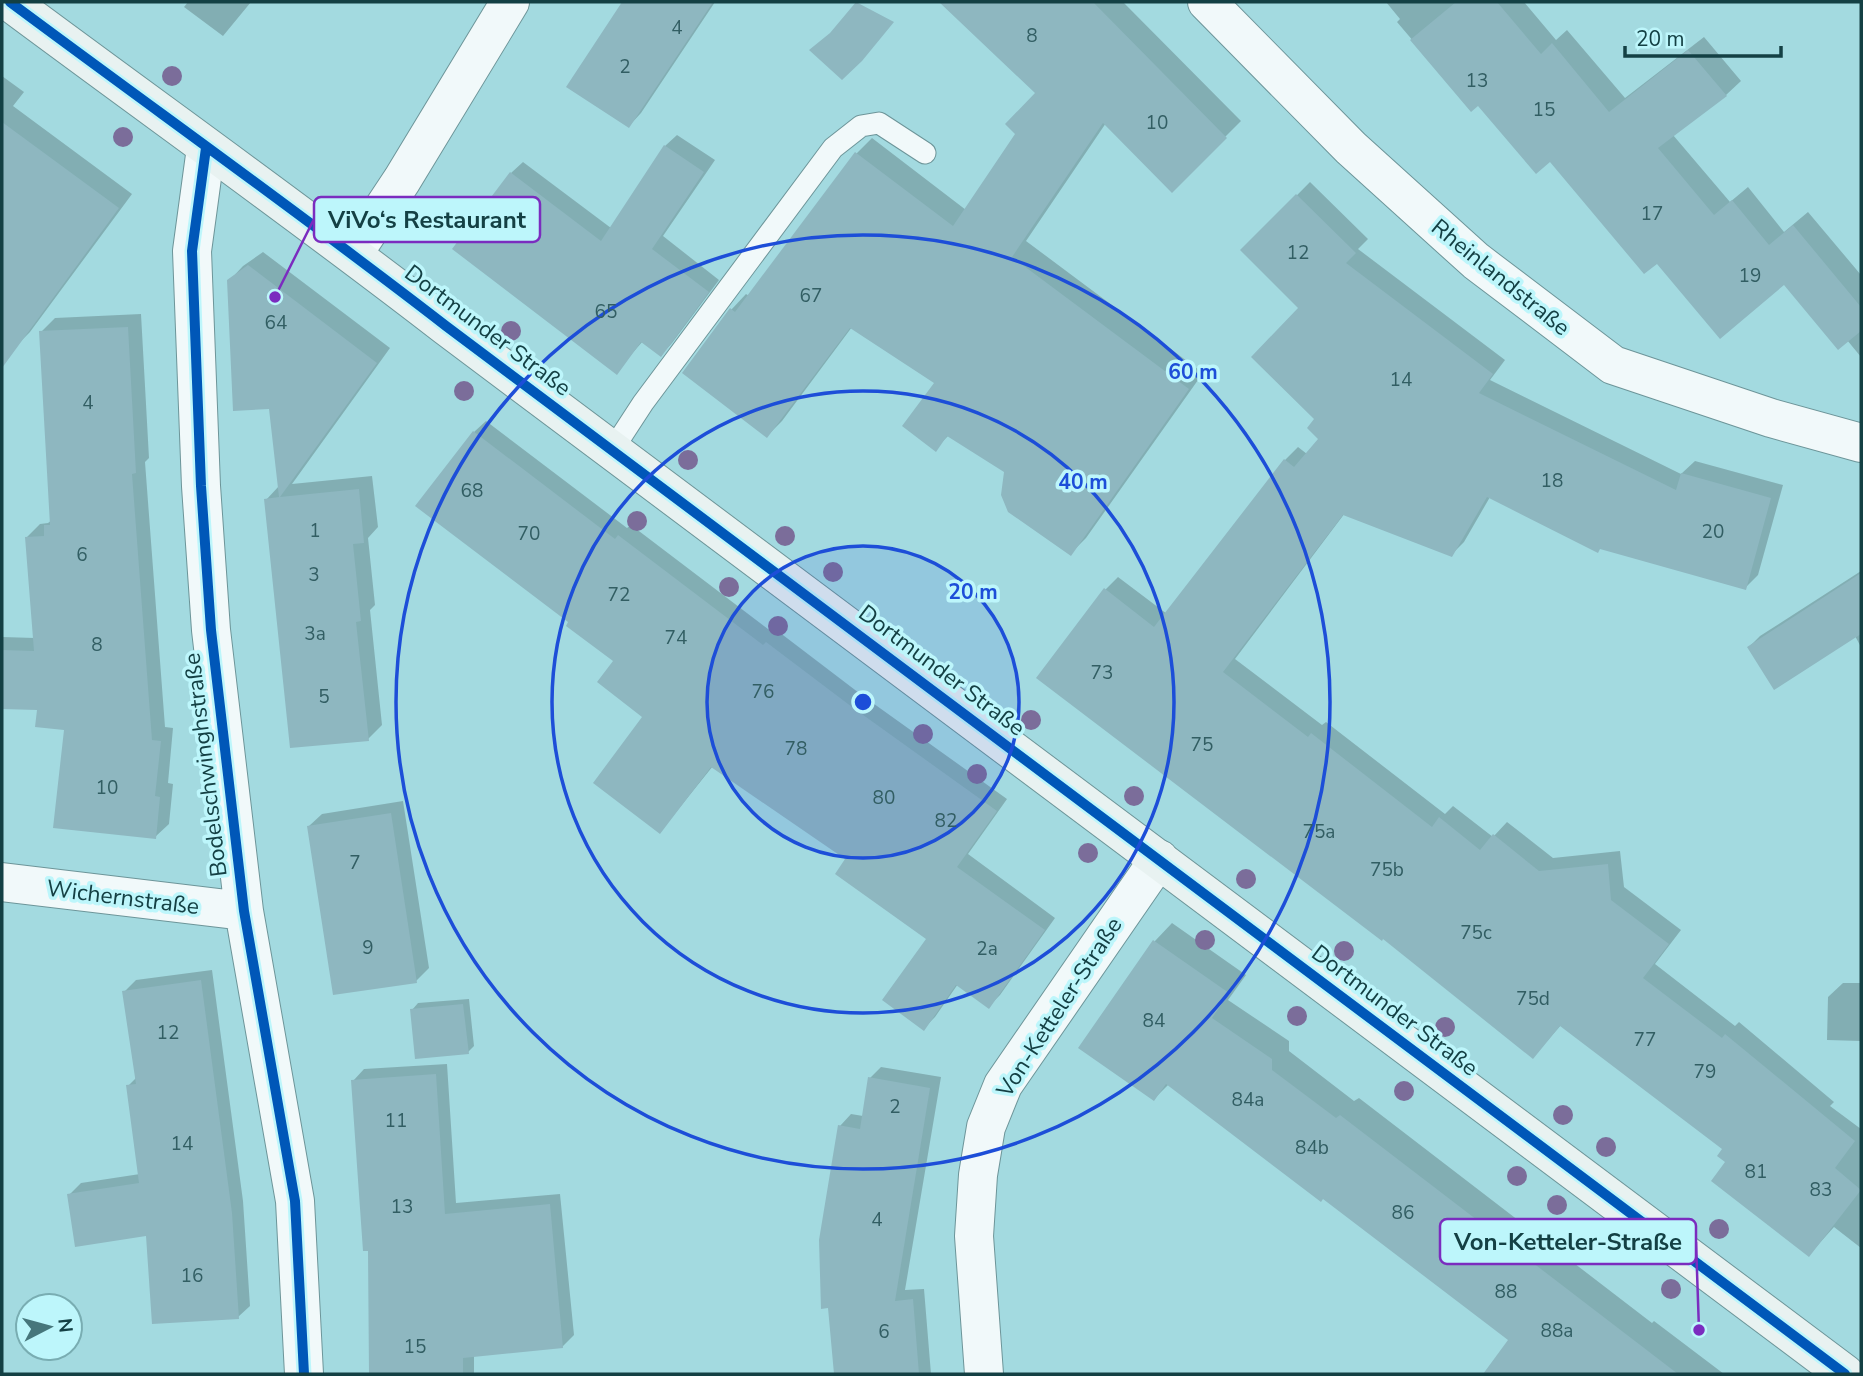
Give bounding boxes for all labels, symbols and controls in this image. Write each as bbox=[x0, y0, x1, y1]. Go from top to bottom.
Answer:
scale bar bbox=[1625, 14, 1781, 58]
house number: 4 bbox=[671, 15, 683, 41]
house number: 8 bbox=[1026, 23, 1038, 49]
text: 20 m bbox=[1636, 25, 1685, 53]
house number: 2 bbox=[619, 54, 631, 80]
house number: 13 bbox=[1466, 68, 1488, 94]
house number: 15 bbox=[1533, 97, 1555, 123]
house number: 10 bbox=[1146, 110, 1168, 136]
callout: ViVo‘s Restaurant bbox=[314, 197, 540, 242]
house number: 17 bbox=[1641, 201, 1663, 227]
text: ViVo‘s Restaurant bbox=[327, 204, 527, 236]
street label: Rheinlandstraße bbox=[1425, 212, 1577, 343]
house number: 12 bbox=[1287, 240, 1309, 266]
street label: Dortmunder Straße bbox=[398, 258, 577, 403]
house number: 19 bbox=[1739, 263, 1761, 289]
house number: 67 bbox=[800, 283, 822, 309]
house number: 65 bbox=[595, 299, 617, 325]
house number: 64 bbox=[265, 310, 287, 336]
text: 60 m bbox=[1168, 358, 1218, 386]
house number: 14 bbox=[1390, 367, 1412, 393]
house number: 4 bbox=[82, 390, 94, 416]
text: 40 m bbox=[1058, 468, 1108, 496]
house number: 18 bbox=[1541, 468, 1563, 494]
house number: 68 bbox=[461, 478, 483, 504]
house number: 1 bbox=[309, 518, 321, 544]
house number: 20 bbox=[1702, 519, 1724, 545]
house number: 70 bbox=[518, 521, 540, 547]
house number: 6 bbox=[76, 542, 88, 568]
house number: 3 bbox=[308, 562, 320, 588]
text: 20 m bbox=[948, 578, 998, 606]
house number: 72 bbox=[608, 582, 630, 608]
street label: Dortmunder Straße bbox=[852, 598, 1031, 743]
house number: 3a bbox=[304, 621, 326, 647]
house number: 74 bbox=[665, 625, 687, 651]
house number: 8 bbox=[91, 632, 103, 658]
street label: Bodelschwinghstraße bbox=[176, 651, 235, 879]
house number: 73 bbox=[1091, 660, 1113, 686]
house number: 76 bbox=[752, 679, 774, 705]
house number: 5 bbox=[318, 684, 330, 710]
centre of rings bbox=[851, 690, 875, 714]
house number: 75 bbox=[1191, 732, 1213, 758]
house number: 78 bbox=[785, 736, 807, 762]
house number: 10 bbox=[96, 775, 118, 801]
house number: 80 bbox=[873, 785, 895, 811]
house number: 82 bbox=[935, 808, 957, 834]
house number: 75a bbox=[1303, 819, 1335, 845]
house number: 7 bbox=[349, 850, 361, 876]
house number: 75b bbox=[1370, 857, 1404, 883]
street label: Wichernstraße bbox=[45, 873, 201, 922]
street label: Von-Ketteler-Straße bbox=[989, 911, 1129, 1104]
house number: 75c bbox=[1460, 920, 1492, 946]
house number: 9 bbox=[362, 935, 374, 961]
house number: 2a bbox=[976, 936, 998, 962]
street label: Dortmunder Straße bbox=[1305, 938, 1484, 1083]
house number: 75d bbox=[1516, 986, 1550, 1012]
house number: 84 bbox=[1143, 1008, 1165, 1034]
house number: 12 bbox=[157, 1020, 179, 1046]
house number: 77 bbox=[1634, 1027, 1656, 1053]
house number: 79 bbox=[1694, 1059, 1716, 1085]
house number: 84a bbox=[1232, 1087, 1264, 1113]
house number: 2 bbox=[889, 1094, 901, 1120]
house number: 11 bbox=[385, 1108, 407, 1134]
house number: 14 bbox=[171, 1131, 193, 1157]
house number: 84b bbox=[1295, 1135, 1329, 1161]
house number: 81 bbox=[1745, 1159, 1767, 1185]
house number: 83 bbox=[1810, 1177, 1832, 1203]
house number: 13 bbox=[391, 1194, 413, 1220]
house number: 86 bbox=[1392, 1200, 1414, 1226]
house number: 4 bbox=[871, 1207, 883, 1233]
callout: Von-Ketteler-Straße bbox=[1440, 1219, 1696, 1264]
text: Von-Ketteler-Straße bbox=[1453, 1226, 1682, 1258]
house number: 16 bbox=[181, 1263, 203, 1289]
house number: 88 bbox=[1495, 1279, 1517, 1305]
north arrow bbox=[14, 1292, 84, 1362]
text: N bbox=[51, 1317, 79, 1334]
house number: 88a bbox=[1541, 1318, 1573, 1344]
house number: 6 bbox=[878, 1319, 890, 1345]
house number: 15 bbox=[404, 1334, 426, 1360]

